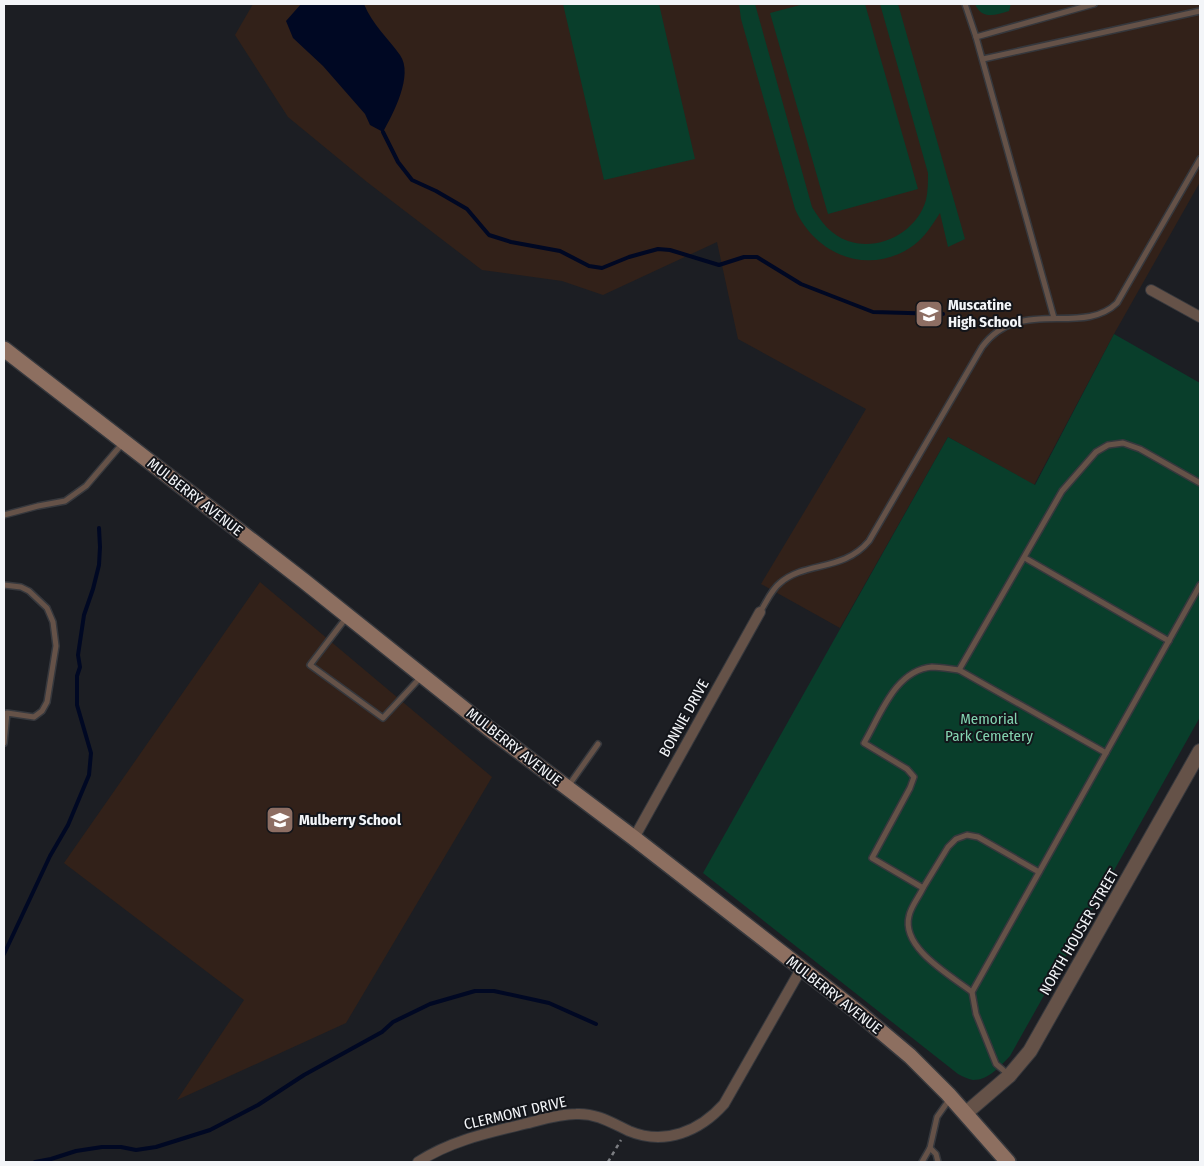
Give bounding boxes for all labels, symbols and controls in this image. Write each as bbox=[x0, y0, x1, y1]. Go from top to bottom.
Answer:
place label: Muscatine High School bbox=[948, 296, 1023, 331]
school or university icon: Muscatine High School bbox=[914, 299, 944, 329]
street label: MULBERRY AVENUE bbox=[144, 454, 246, 540]
street label: BONNIE DRIVE bbox=[655, 676, 713, 760]
street label: MULBERRY AVENUE bbox=[463, 704, 565, 790]
park label: Memorial Park Cemetery bbox=[945, 710, 1033, 745]
school or university icon: Mulberry School bbox=[265, 805, 295, 835]
place label: Mulberry School bbox=[299, 811, 402, 829]
street label: NORTH HOUSER STREET bbox=[1036, 866, 1122, 998]
street label: MULBERRY AVENUE bbox=[783, 952, 885, 1038]
street label: CLERMONT DRIVE bbox=[462, 1092, 568, 1134]

